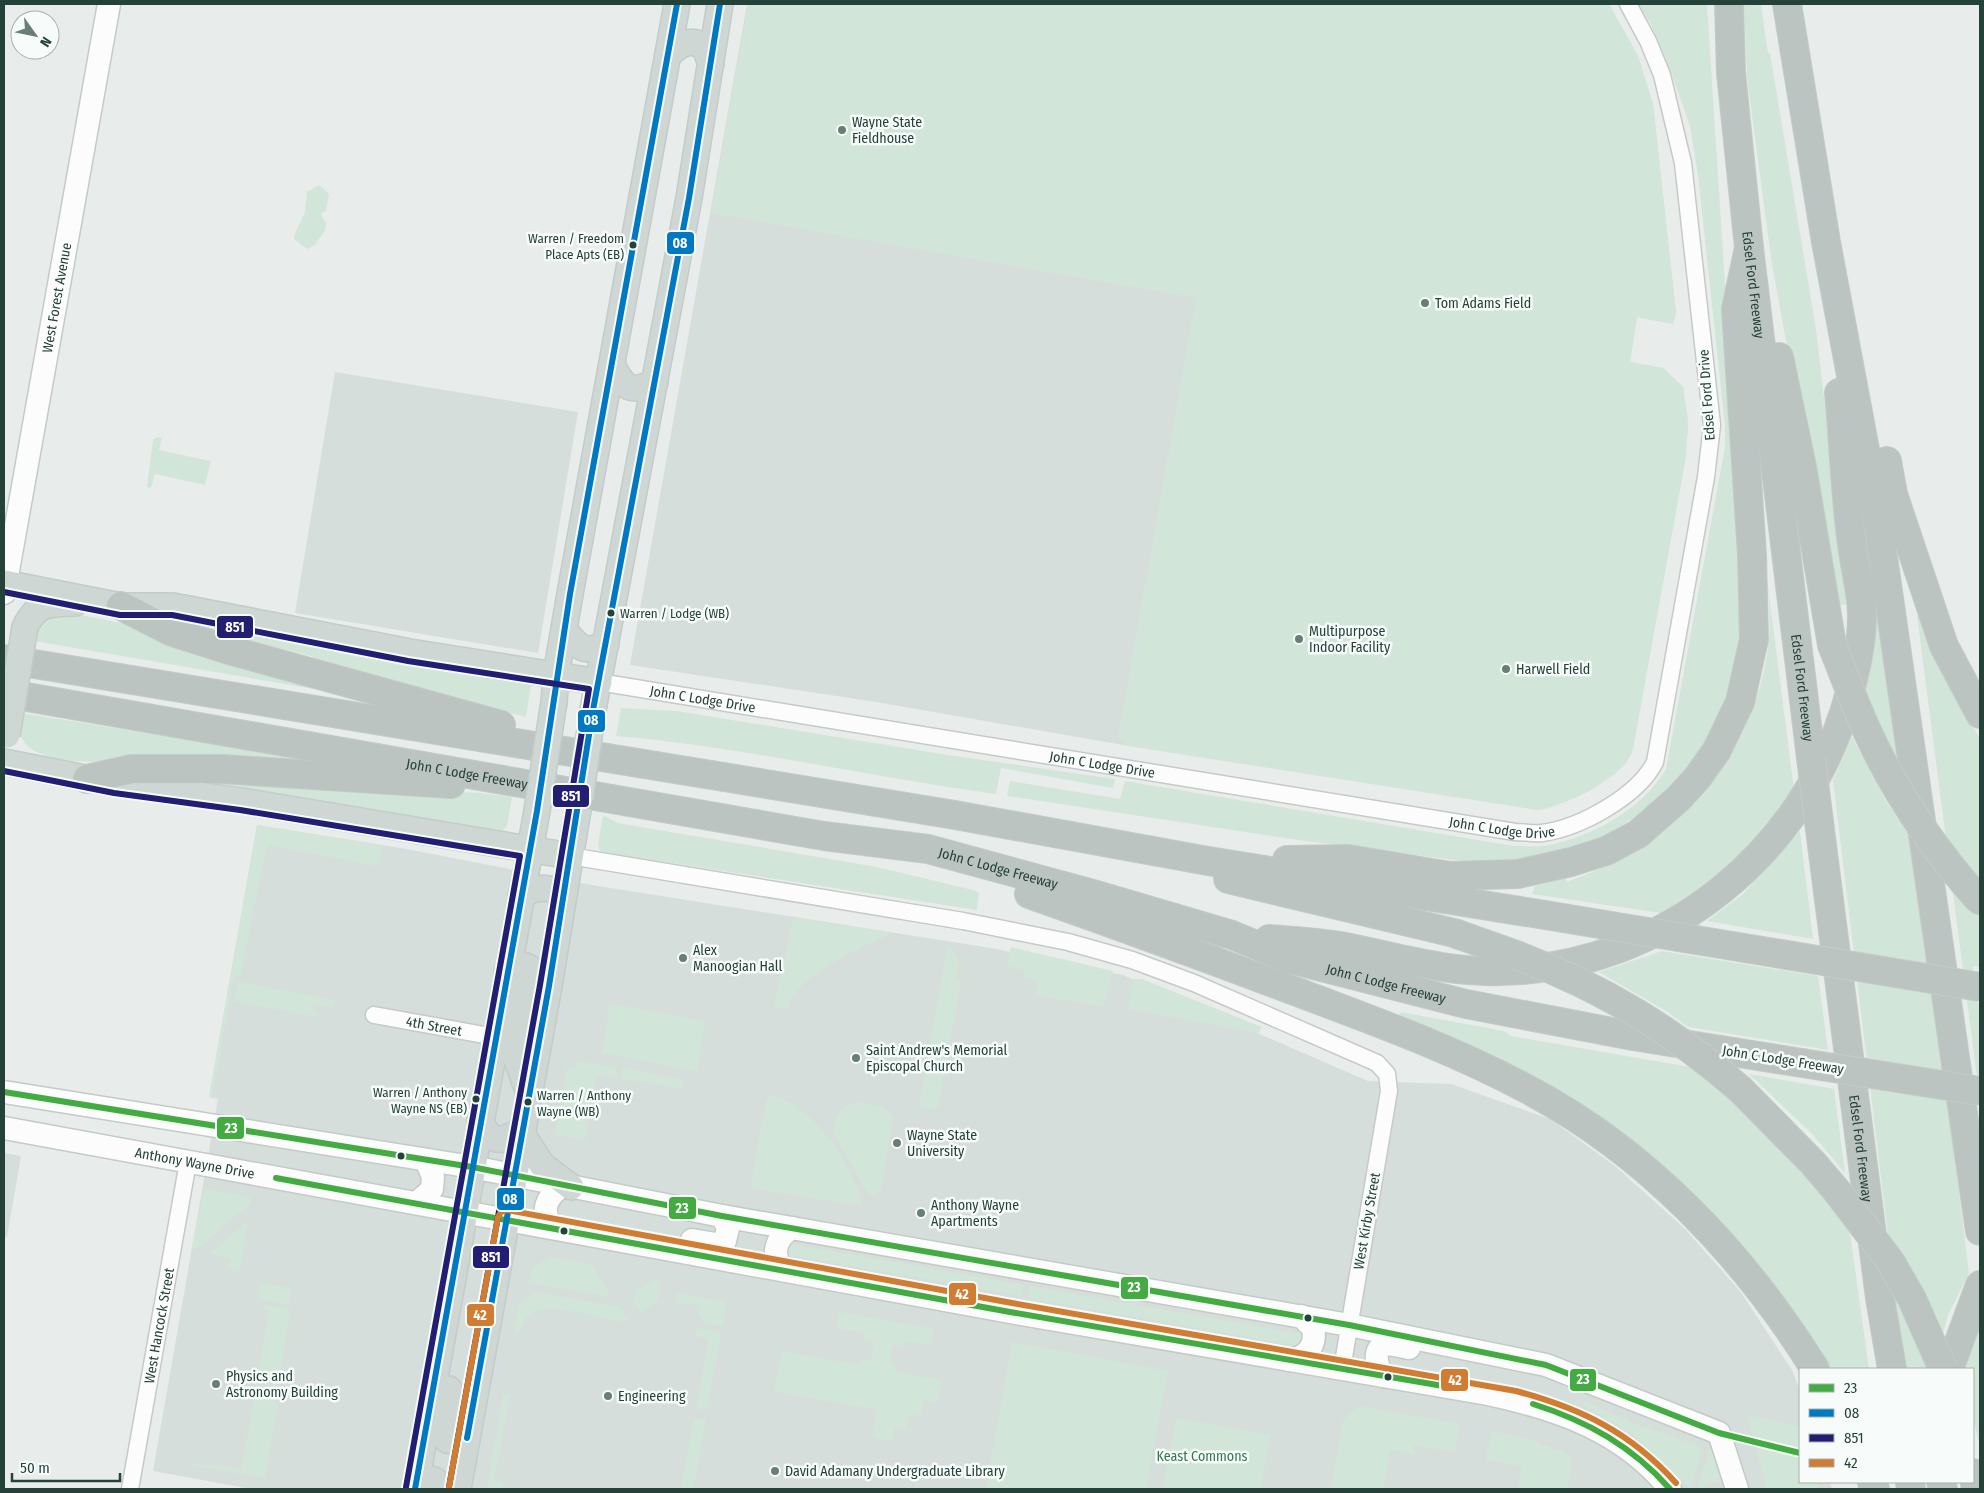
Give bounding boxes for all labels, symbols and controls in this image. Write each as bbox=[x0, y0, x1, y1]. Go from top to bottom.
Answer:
north arrow bbox=[10, 10, 60, 60]
text: N bbox=[36, 34, 55, 50]
place label: Wayne State Fieldhouse bbox=[852, 114, 922, 147]
marker: Wayne State Fieldhouse bbox=[836, 124, 848, 136]
street label: Edsel Ford Freeway bbox=[1739, 230, 1769, 340]
place label: Warren / Freedom Place Apts (EB) bbox=[528, 231, 624, 262]
line badge: 08 bbox=[666, 231, 695, 255]
text: 08 bbox=[672, 235, 688, 252]
marker: Warren / Freedom Place Apts (EB) bbox=[628, 240, 638, 250]
street label: West Forest Avenue bbox=[38, 241, 75, 354]
place label: Tom Adams Field bbox=[1435, 295, 1531, 312]
marker: Tom Adams Field bbox=[1419, 297, 1431, 309]
street label: Edsel Ford Drive bbox=[1695, 349, 1719, 441]
place label: Warren / Lodge (WB) bbox=[620, 606, 729, 621]
marker: Warren / Lodge (WB) bbox=[606, 608, 616, 618]
line badge: 851 bbox=[216, 615, 254, 639]
text: 851 bbox=[225, 619, 245, 636]
place label: Multipurpose Indoor Facility bbox=[1309, 623, 1391, 656]
marker: Multipurpose Indoor Facility bbox=[1293, 633, 1305, 645]
street label: Edsel Ford Freeway bbox=[1788, 633, 1818, 743]
place label: Harwell Field bbox=[1516, 661, 1590, 678]
marker: Harwell Field bbox=[1500, 663, 1512, 675]
street label: John C Lodge Drive bbox=[649, 682, 757, 716]
line badge: 08 bbox=[577, 709, 606, 733]
text: 08 bbox=[583, 712, 599, 729]
street label: John C Lodge Drive bbox=[1048, 747, 1156, 781]
street label: John C Lodge Freeway bbox=[405, 755, 530, 793]
line badge: 851 bbox=[552, 784, 590, 808]
text: 851 bbox=[561, 788, 581, 805]
street label: John C Lodge Drive bbox=[1448, 813, 1557, 842]
street label: John C Lodge Freeway bbox=[937, 844, 1061, 893]
place label: Alex Manoogian Hall bbox=[693, 942, 782, 975]
marker: Alex Manoogian Hall bbox=[677, 952, 689, 964]
street label: John C Lodge Freeway bbox=[1324, 960, 1448, 1007]
street label: 4th Street bbox=[405, 1012, 464, 1039]
place label: Saint Andrew's Memorial Episcopal Church bbox=[866, 1042, 1007, 1075]
street label: John C Lodge Freeway bbox=[1721, 1042, 1846, 1078]
marker: Saint Andrew's Memorial Episcopal Church bbox=[850, 1052, 862, 1064]
place label: Warren / Anthony Wayne NS (EB) bbox=[373, 1085, 467, 1116]
place label: Warren / Anthony Wayne (WB) bbox=[537, 1088, 631, 1119]
marker: Warren / Anthony Wayne NS (EB) bbox=[471, 1094, 481, 1104]
street label: Edsel Ford Freeway bbox=[1846, 1094, 1876, 1204]
marker: Warren / Anthony Wayne (WB) bbox=[523, 1097, 533, 1107]
line badge: 23 bbox=[216, 1116, 245, 1140]
text: 23 bbox=[223, 1120, 238, 1137]
place label: Wayne State University bbox=[907, 1127, 977, 1160]
marker: Wayne State University bbox=[891, 1137, 903, 1149]
street label: Anthony Wayne Drive bbox=[134, 1144, 256, 1182]
unlabelled marker bbox=[396, 1151, 406, 1161]
street label: West Kirby Street bbox=[1350, 1171, 1384, 1271]
line badge: 08 bbox=[496, 1187, 525, 1211]
text: 08 bbox=[502, 1191, 518, 1208]
line badge: 23 bbox=[668, 1196, 697, 1220]
place label: Anthony Wayne Apartments bbox=[931, 1197, 1019, 1230]
text: 23 bbox=[674, 1200, 689, 1217]
marker: Anthony Wayne Apartments bbox=[915, 1207, 927, 1219]
unlabelled marker bbox=[559, 1226, 569, 1236]
line badge: 851 bbox=[472, 1245, 510, 1269]
text: 851 bbox=[481, 1249, 501, 1266]
street label: West Hancock Street bbox=[140, 1266, 178, 1385]
line badge: 23 bbox=[1120, 1276, 1149, 1300]
text: 23 bbox=[1126, 1279, 1141, 1296]
line badge: 42 bbox=[948, 1282, 977, 1306]
text: 42 bbox=[955, 1286, 969, 1303]
line badge: 42 bbox=[466, 1303, 495, 1327]
text: 42 bbox=[473, 1307, 487, 1324]
unlabelled marker bbox=[1303, 1313, 1313, 1323]
place label: Physics and Astronomy Building bbox=[226, 1368, 338, 1401]
line badge: 42 bbox=[1440, 1368, 1469, 1392]
line badge: 23 bbox=[1569, 1368, 1597, 1392]
legend bbox=[1799, 1368, 1974, 1483]
text: 23 bbox=[1575, 1371, 1590, 1388]
unlabelled marker bbox=[1383, 1372, 1393, 1382]
text: 42 bbox=[1448, 1372, 1462, 1389]
marker: Physics and Astronomy Building bbox=[210, 1378, 222, 1390]
text: 23 bbox=[1844, 1379, 1858, 1397]
place label: Engineering bbox=[618, 1388, 686, 1405]
marker: Engineering bbox=[602, 1390, 614, 1402]
text: 08 bbox=[1844, 1404, 1859, 1422]
text: 851 bbox=[1844, 1429, 1864, 1447]
park label: Keast Commons bbox=[1156, 1448, 1248, 1465]
scale bar bbox=[12, 1450, 120, 1482]
text: 42 bbox=[1844, 1454, 1858, 1472]
text: 50 m bbox=[20, 1459, 50, 1477]
place label: David Adamany Undergraduate Library bbox=[785, 1463, 1006, 1480]
marker: David Adamany Undergraduate Library bbox=[769, 1465, 781, 1477]

